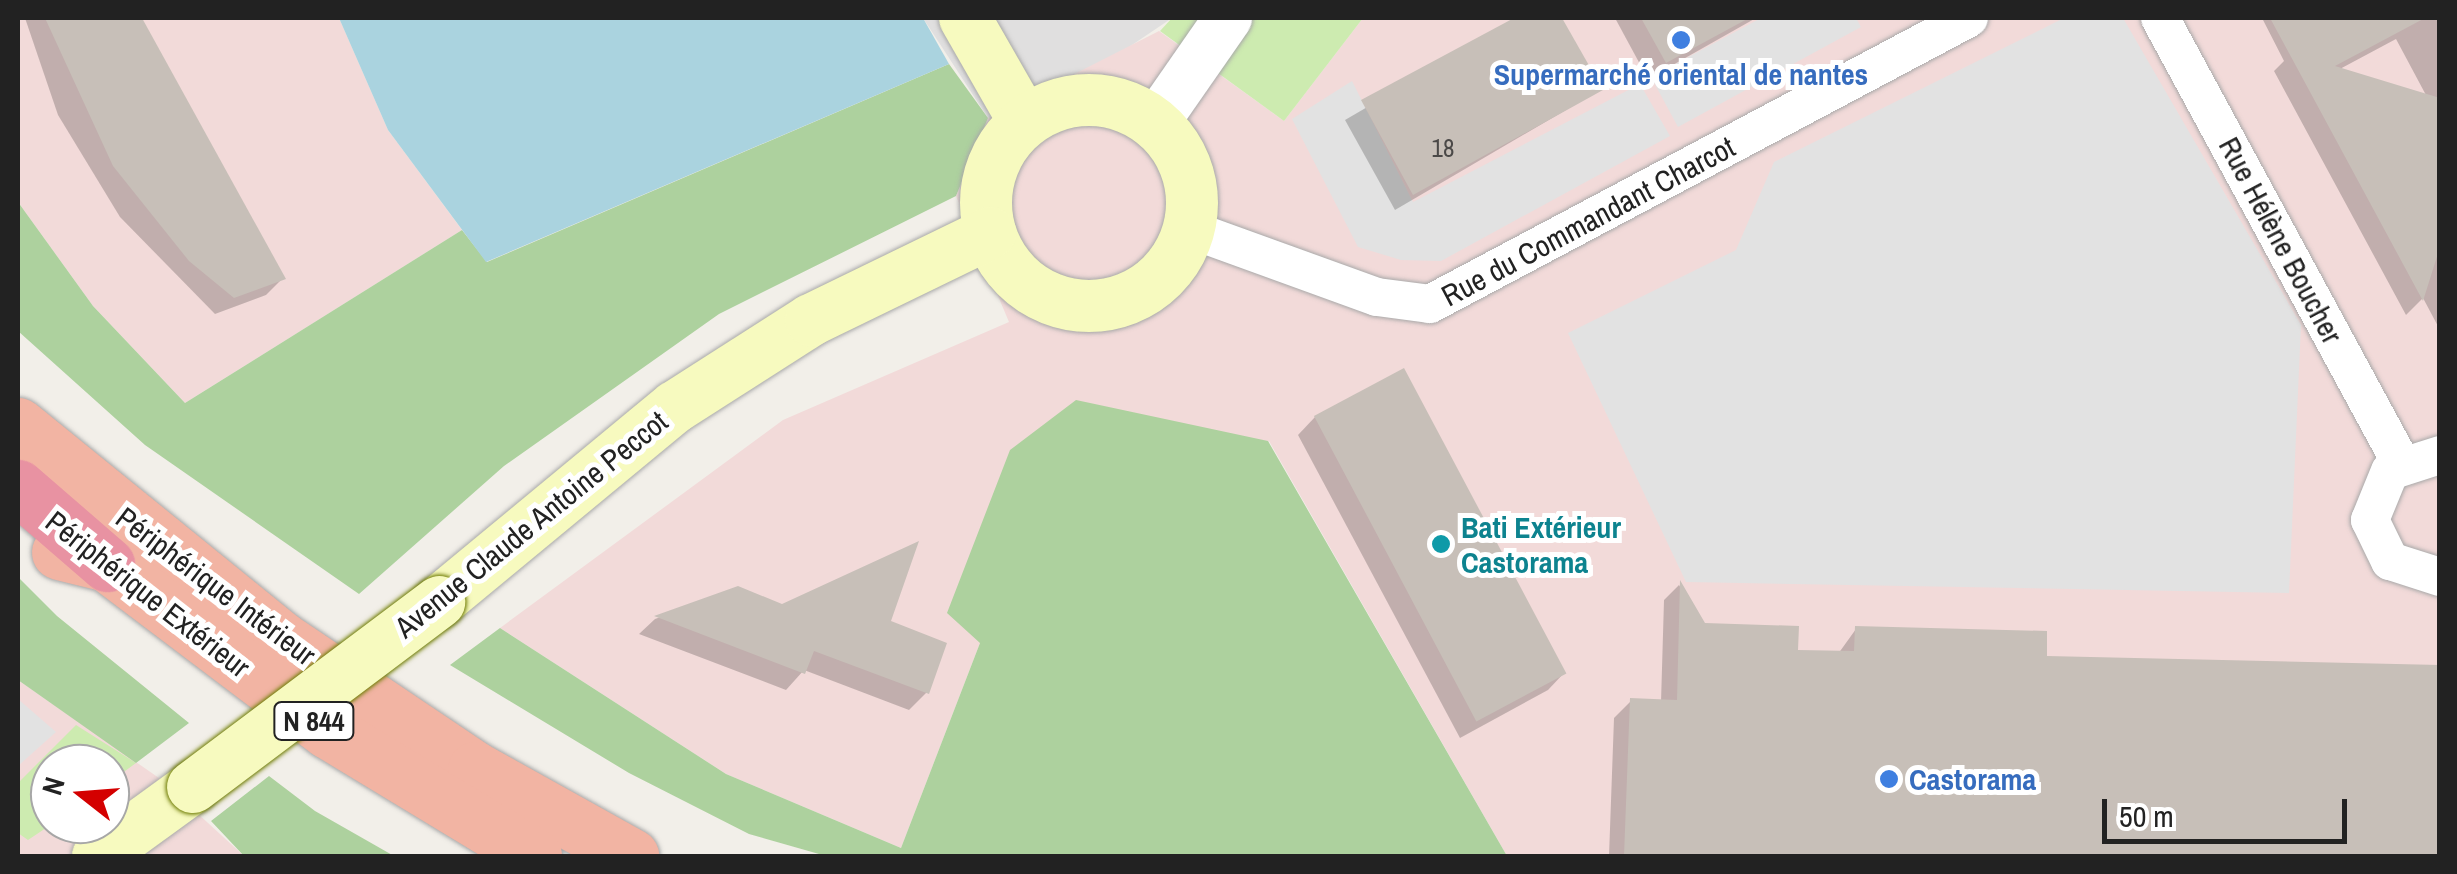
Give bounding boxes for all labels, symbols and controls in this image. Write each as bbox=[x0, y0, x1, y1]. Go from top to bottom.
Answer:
marker: Supermarché oriental de nantes bbox=[1670, 29, 1692, 51]
place label: Supermarché oriental de nantes bbox=[1494, 56, 1868, 92]
street label: Rue du Commandant Charcot bbox=[1435, 128, 1741, 314]
street label: Rue Hélène Boucher bbox=[2212, 131, 2350, 349]
house number: 18 bbox=[1432, 133, 1454, 163]
street label: Avenue Claude Antoine Peccot bbox=[387, 403, 675, 645]
street label: Périphérique Intérieur bbox=[109, 499, 323, 673]
street label: Périphérique Extérieur bbox=[39, 503, 257, 685]
place label: Bati Extérieur Castorama bbox=[1461, 509, 1621, 580]
marker: Bati Extérieur Castorama bbox=[1430, 533, 1452, 555]
road number: N 844 bbox=[272, 698, 356, 744]
north arrow bbox=[30, 744, 130, 844]
place label: Castorama bbox=[1909, 761, 2036, 797]
marker: Castorama bbox=[1878, 768, 1900, 790]
text: N bbox=[33, 772, 74, 799]
scale bar bbox=[2107, 779, 2352, 841]
text: 50 m bbox=[2119, 796, 2174, 836]

